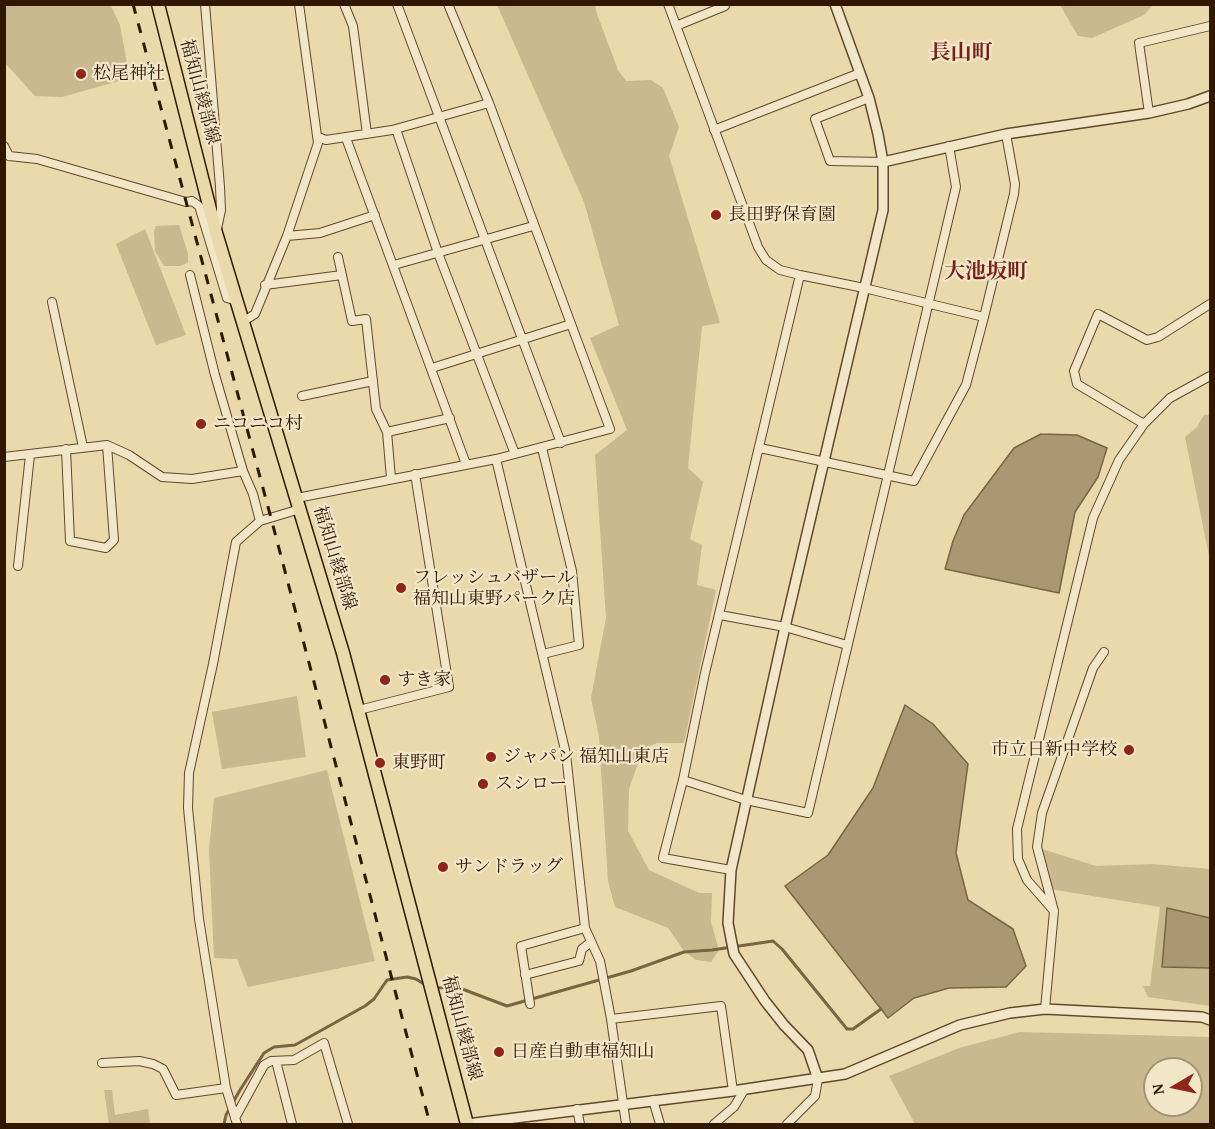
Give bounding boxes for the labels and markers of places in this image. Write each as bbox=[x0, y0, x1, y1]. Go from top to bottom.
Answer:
place label: 松尾神社 bbox=[93, 63, 165, 85]
marker: 松尾神社 bbox=[74, 67, 88, 81]
place label: 長田野保育園 bbox=[728, 204, 836, 226]
marker: 長田野保育園 bbox=[709, 208, 723, 222]
place label: ニコニコ村 bbox=[213, 413, 303, 435]
marker: ニコニコ村 bbox=[194, 417, 208, 431]
place label: フレッシュバザール 福知山東野パーク店 bbox=[413, 567, 575, 610]
marker: フレッシュバザール 福知山東野パーク店 bbox=[394, 581, 408, 595]
place label: すき家 bbox=[397, 669, 451, 691]
marker: すき家 bbox=[378, 673, 392, 687]
place label: 市立日新中学校 bbox=[991, 739, 1117, 761]
marker: 市立日新中学校 bbox=[1122, 743, 1136, 757]
place label: ジャパン 福知山東店 bbox=[503, 746, 669, 768]
marker: ジャパン 福知山東店 bbox=[484, 750, 498, 764]
place label: 東野町 bbox=[392, 752, 446, 774]
marker: 東野町 bbox=[373, 756, 387, 770]
place label: スシロー bbox=[495, 773, 567, 795]
marker: スシロー bbox=[476, 777, 490, 791]
place label: サンドラッグ bbox=[455, 856, 563, 878]
marker: サンドラッグ bbox=[436, 860, 450, 874]
place label: 日産自動車福知山 bbox=[511, 1041, 655, 1063]
marker: 日産自動車福知山 bbox=[492, 1045, 506, 1059]

